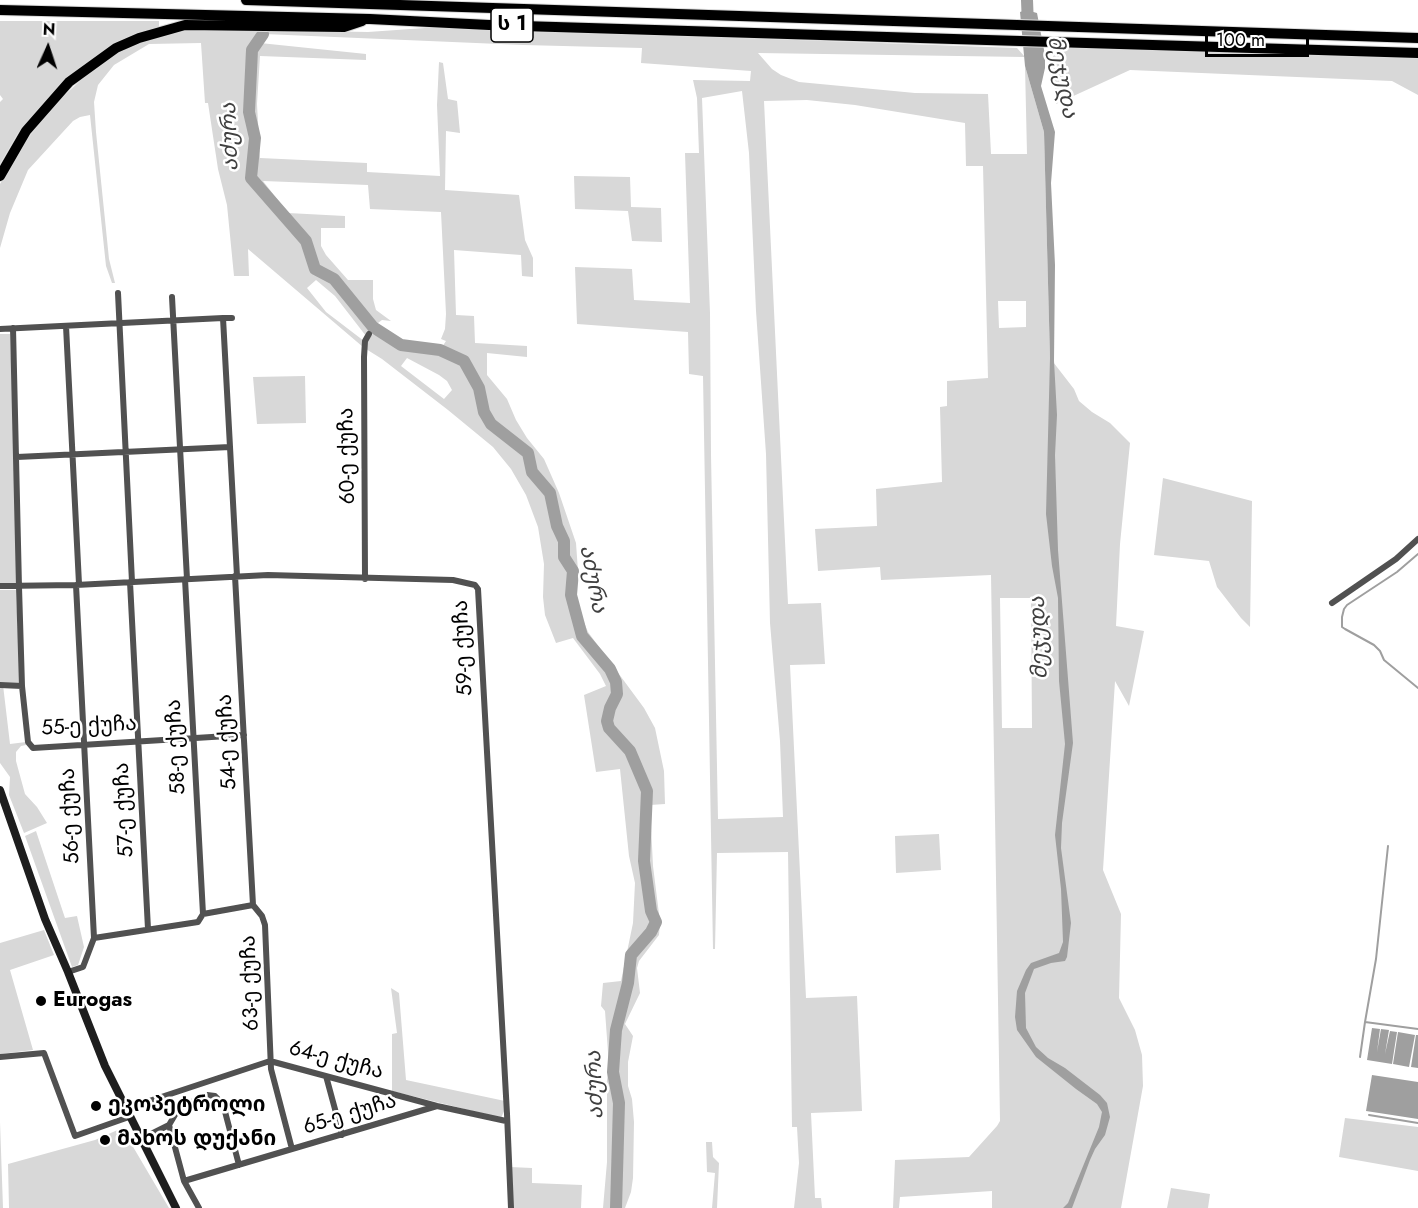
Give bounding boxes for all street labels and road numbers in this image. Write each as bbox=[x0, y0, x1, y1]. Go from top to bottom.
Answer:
road number: ს 1 bbox=[491, 8, 533, 42]
street label: 60-ე ქუჩა bbox=[335, 407, 361, 505]
street label: 59-ე ქუჩა bbox=[449, 599, 479, 697]
street label: 54-ე ქუჩა bbox=[213, 693, 243, 791]
street label: 58-ე ქუჩა bbox=[162, 699, 192, 795]
street label: 55-ე ქუჩა bbox=[41, 712, 137, 742]
street label: 57-ე ქუჩა bbox=[110, 762, 140, 858]
street label: 56-ე ქუჩა bbox=[56, 767, 86, 865]
street label: 63-ე ქუჩა bbox=[237, 935, 265, 1031]
street label: 64-ე ქუჩა bbox=[286, 1036, 386, 1086]
street label: 65-ე ქუჩა bbox=[300, 1089, 400, 1141]

